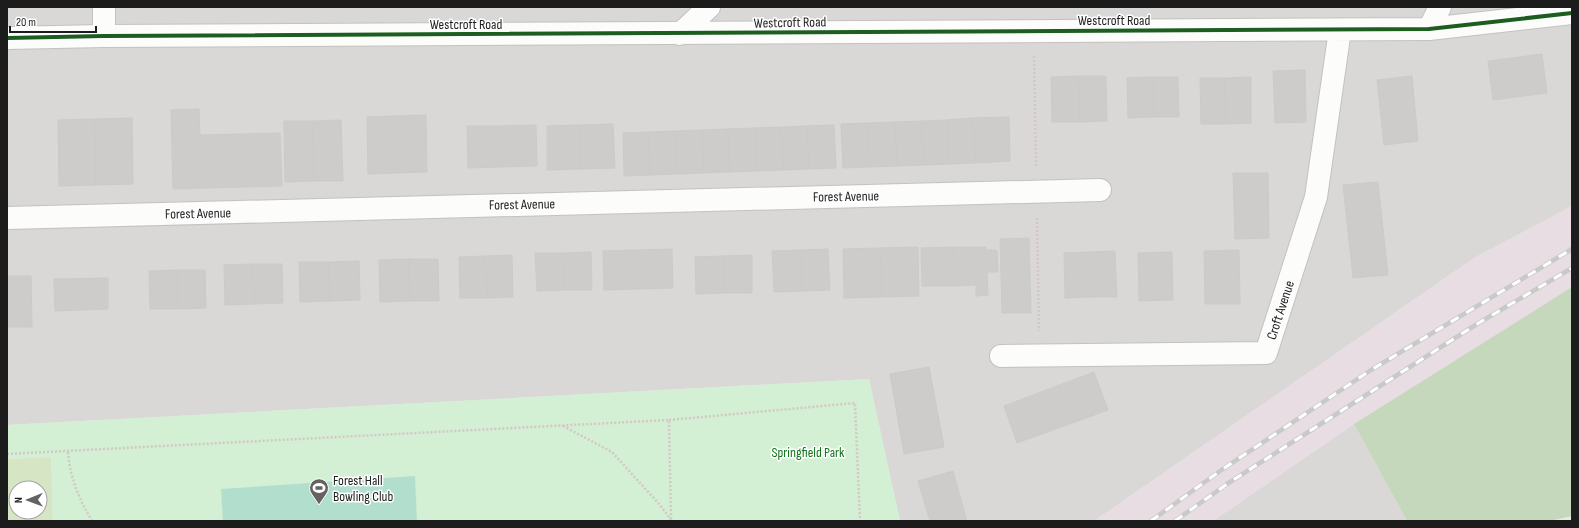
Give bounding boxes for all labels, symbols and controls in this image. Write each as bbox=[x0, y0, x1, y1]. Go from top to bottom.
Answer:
scale bar bbox=[10, 8, 96, 34]
street label: Westcroft Road bbox=[1078, 12, 1150, 29]
street label: Westcroft Road bbox=[754, 13, 827, 32]
text: 20 m bbox=[16, 15, 36, 30]
street label: Westcroft Road bbox=[430, 16, 502, 33]
street label: Forest Avenue bbox=[813, 187, 879, 206]
street label: Forest Avenue bbox=[489, 195, 555, 214]
street label: Forest Avenue bbox=[165, 204, 231, 223]
street label: Croft Avenue bbox=[1263, 278, 1298, 342]
park label: Springfield Park bbox=[772, 444, 845, 461]
place label: Forest Hall Bowling Club bbox=[333, 472, 393, 505]
sports icon: Forest Hall Bowling Club bbox=[308, 477, 330, 505]
north arrow bbox=[8, 480, 48, 520]
text: N bbox=[12, 497, 25, 503]

